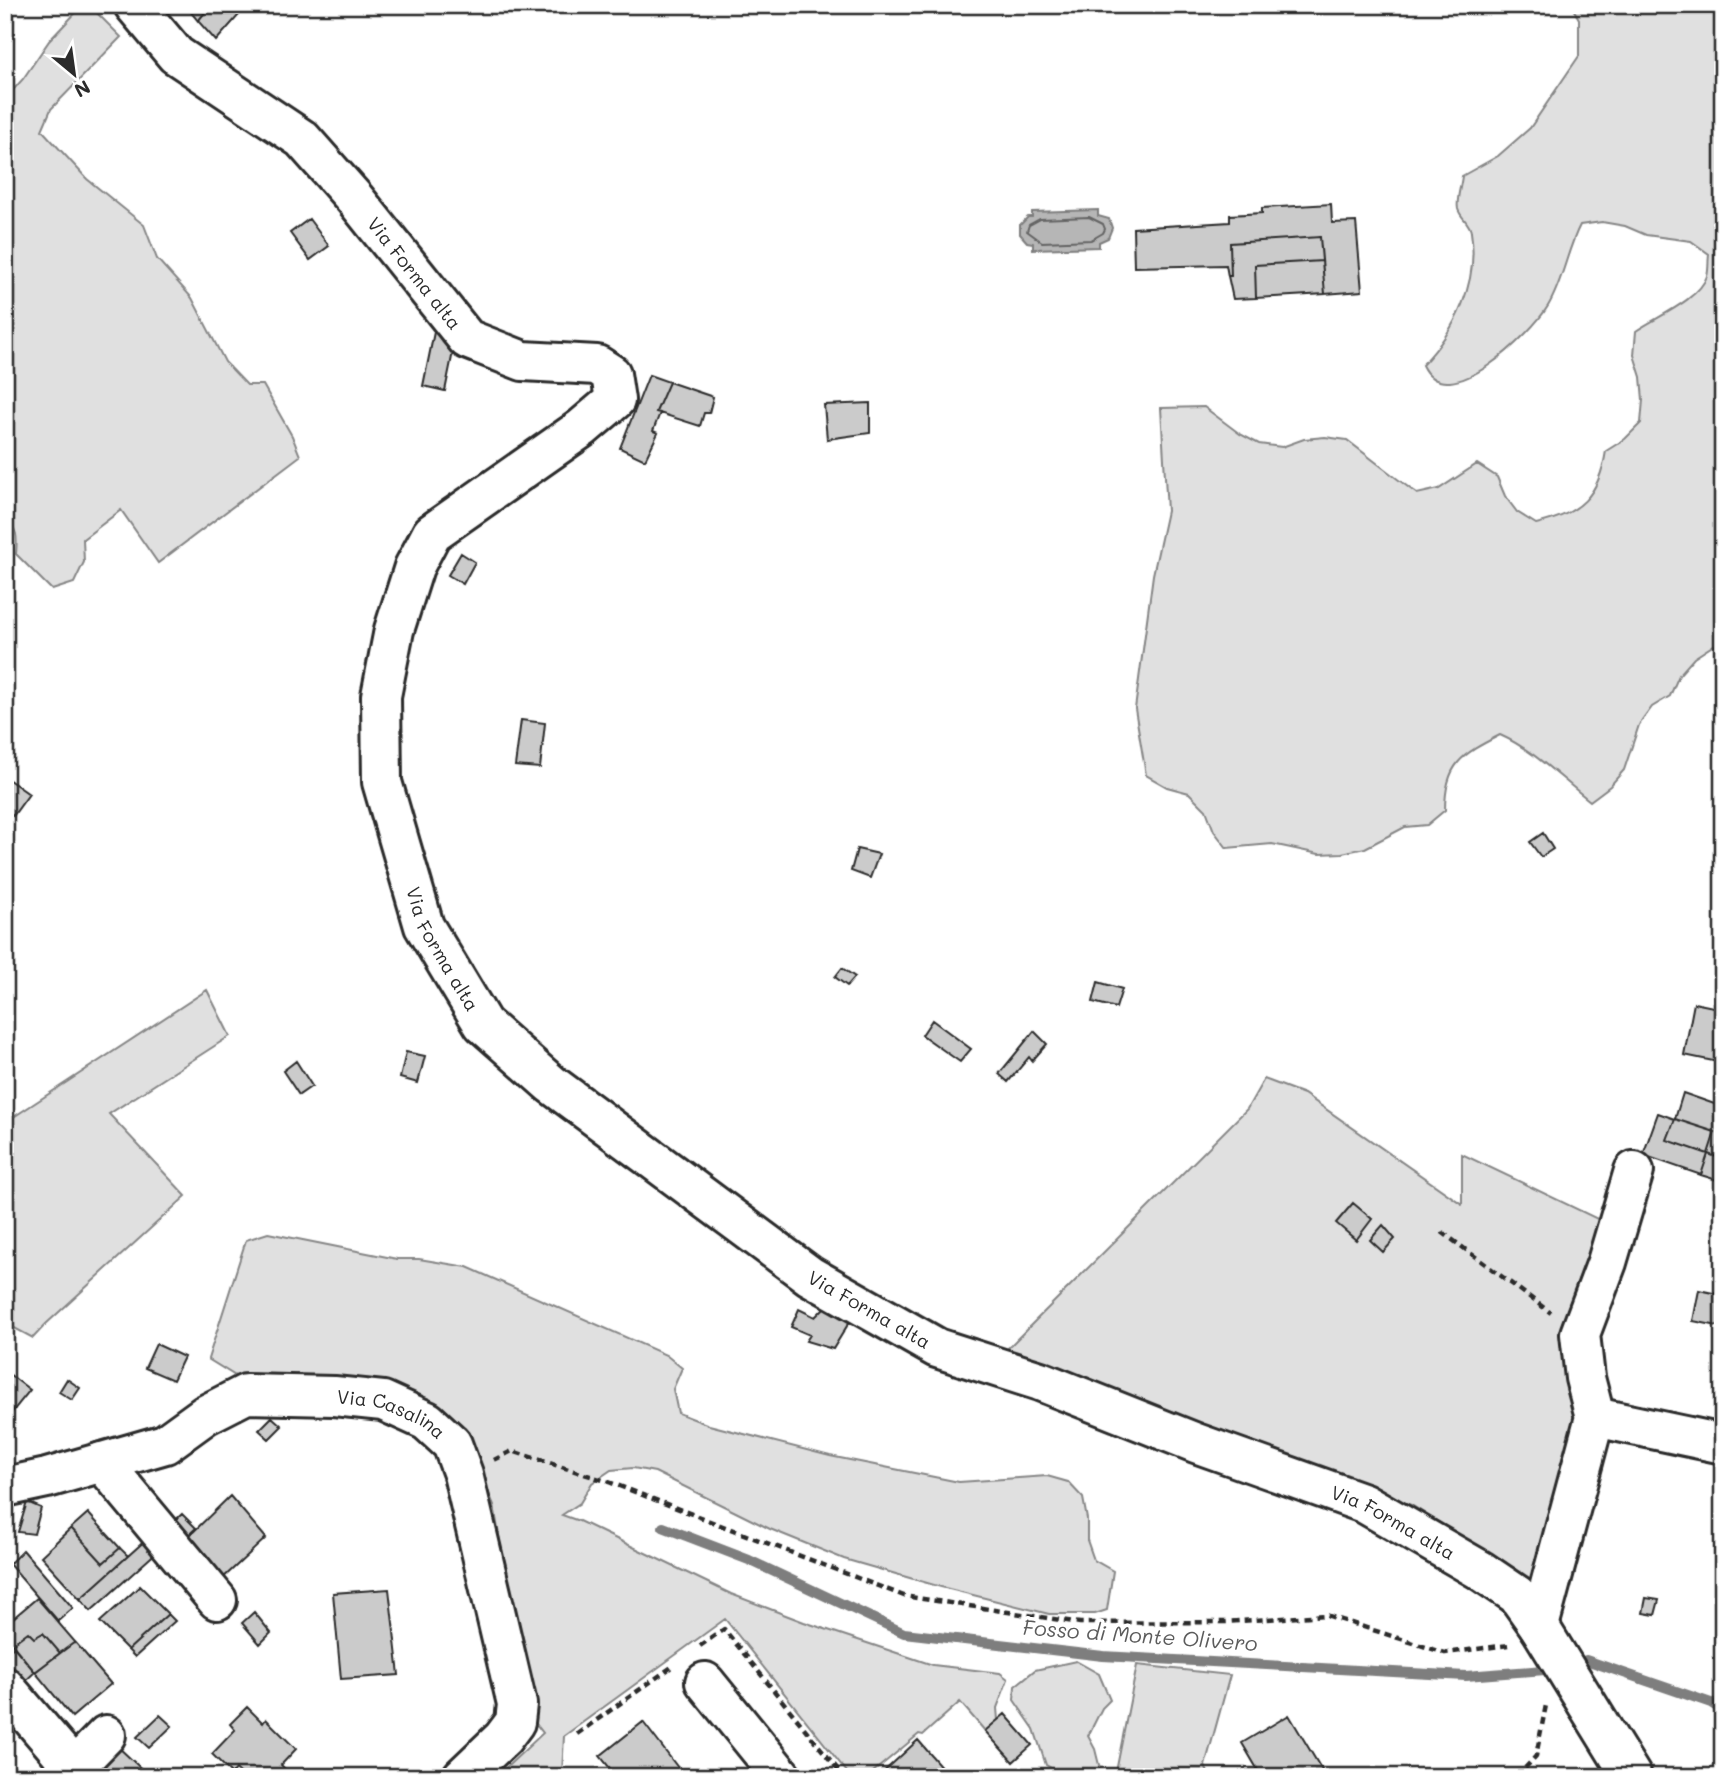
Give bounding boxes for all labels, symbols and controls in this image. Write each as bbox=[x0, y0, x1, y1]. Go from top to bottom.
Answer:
north arrow bbox=[38, 38, 108, 108]
text: N bbox=[70, 75, 95, 104]
street label: Via Forma alta bbox=[362, 212, 468, 334]
street label: Via Forma alta bbox=[401, 884, 485, 1015]
street label: Via Forma alta bbox=[803, 1264, 935, 1354]
street label: Via Casalina bbox=[336, 1383, 451, 1444]
street label: Via Forma alta bbox=[1328, 1479, 1460, 1565]
water label: Fosso di Monte Olivero bbox=[1022, 1613, 1258, 1656]

